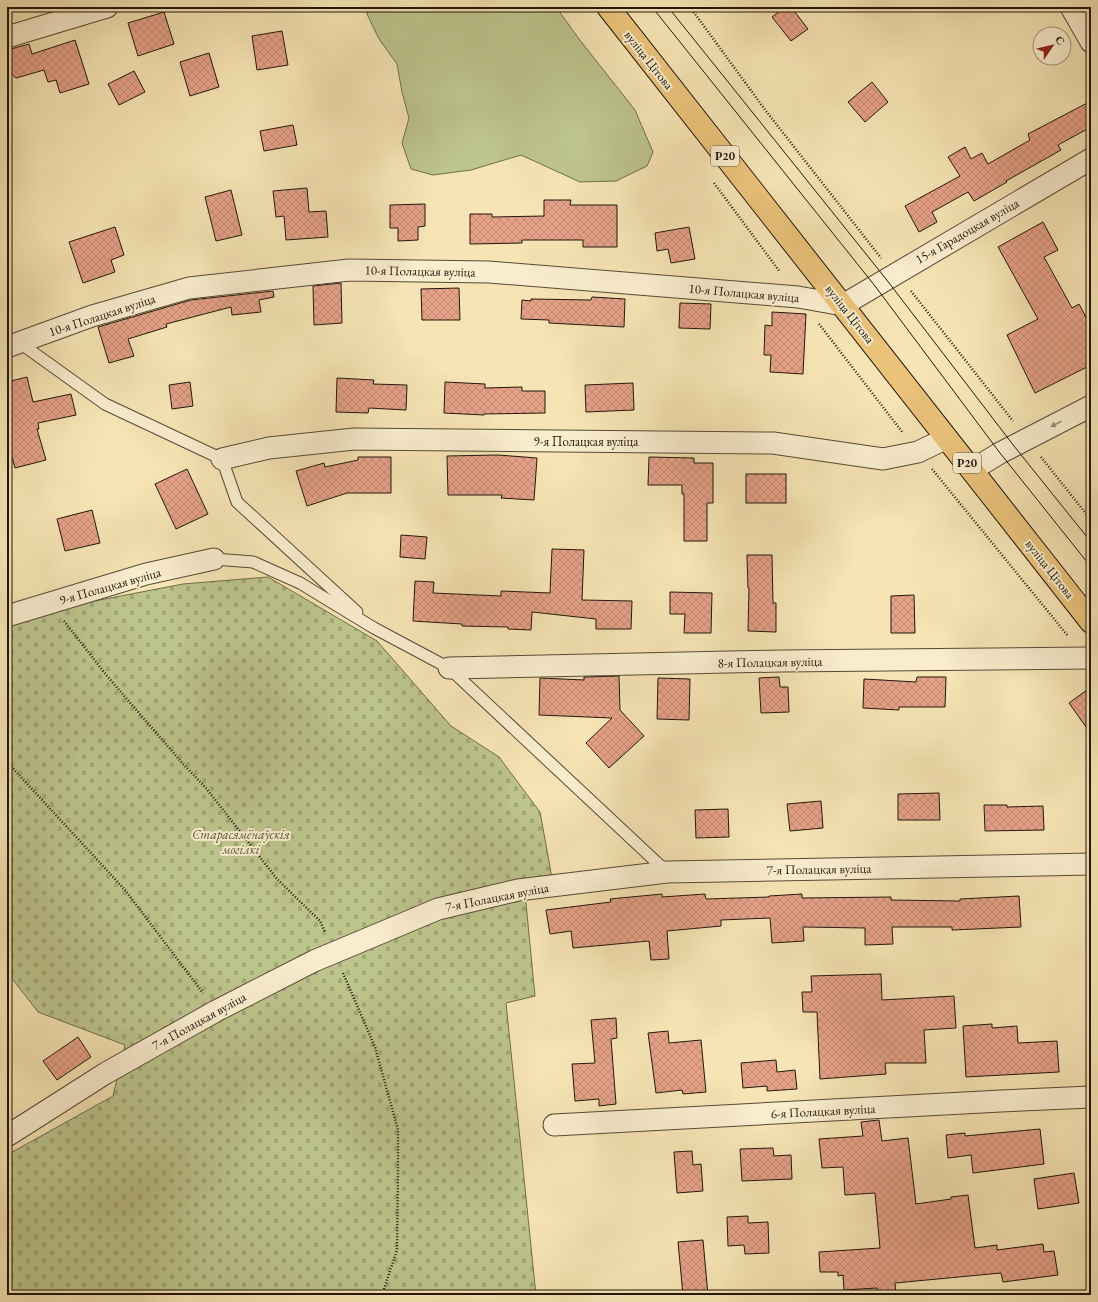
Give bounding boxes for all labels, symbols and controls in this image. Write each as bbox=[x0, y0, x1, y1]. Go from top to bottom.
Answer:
north arrow bbox=[1032, 26, 1072, 66]
street label: вуліца Цітова bbox=[621, 27, 678, 94]
text: С bbox=[1052, 33, 1068, 48]
road number: Р20 bbox=[711, 146, 739, 166]
street label: 15-я Гарадоцкая вуліца bbox=[912, 194, 1023, 268]
street label: 10-я Полацкая вуліца bbox=[364, 262, 476, 280]
street label: 10-я Полацкая вуліца bbox=[688, 280, 801, 306]
street label: вуліца Цітова bbox=[822, 281, 879, 348]
street label: 10-я Полацкая вуліца bbox=[47, 290, 158, 340]
one-way arrow bbox=[1051, 421, 1062, 427]
street label: 9-я Полацкая вуліца bbox=[534, 433, 639, 450]
road number: Р20 bbox=[953, 453, 981, 473]
street label: вуліца Цітова bbox=[1022, 536, 1079, 603]
street label: 9-я Полацкая вуліца bbox=[57, 563, 163, 609]
street label: 8-я Полацкая вуліца bbox=[717, 653, 823, 671]
park label: Старасямёнаўскія могілкі bbox=[192, 826, 290, 858]
street label: 7-я Полацкая вуліца bbox=[766, 860, 872, 878]
street label: 7-я Полацкая вуліца bbox=[444, 879, 551, 915]
street label: 7-я Полацкая вуліца bbox=[149, 988, 250, 1054]
street label: 6-я Полацкая вуліца bbox=[770, 1100, 877, 1122]

